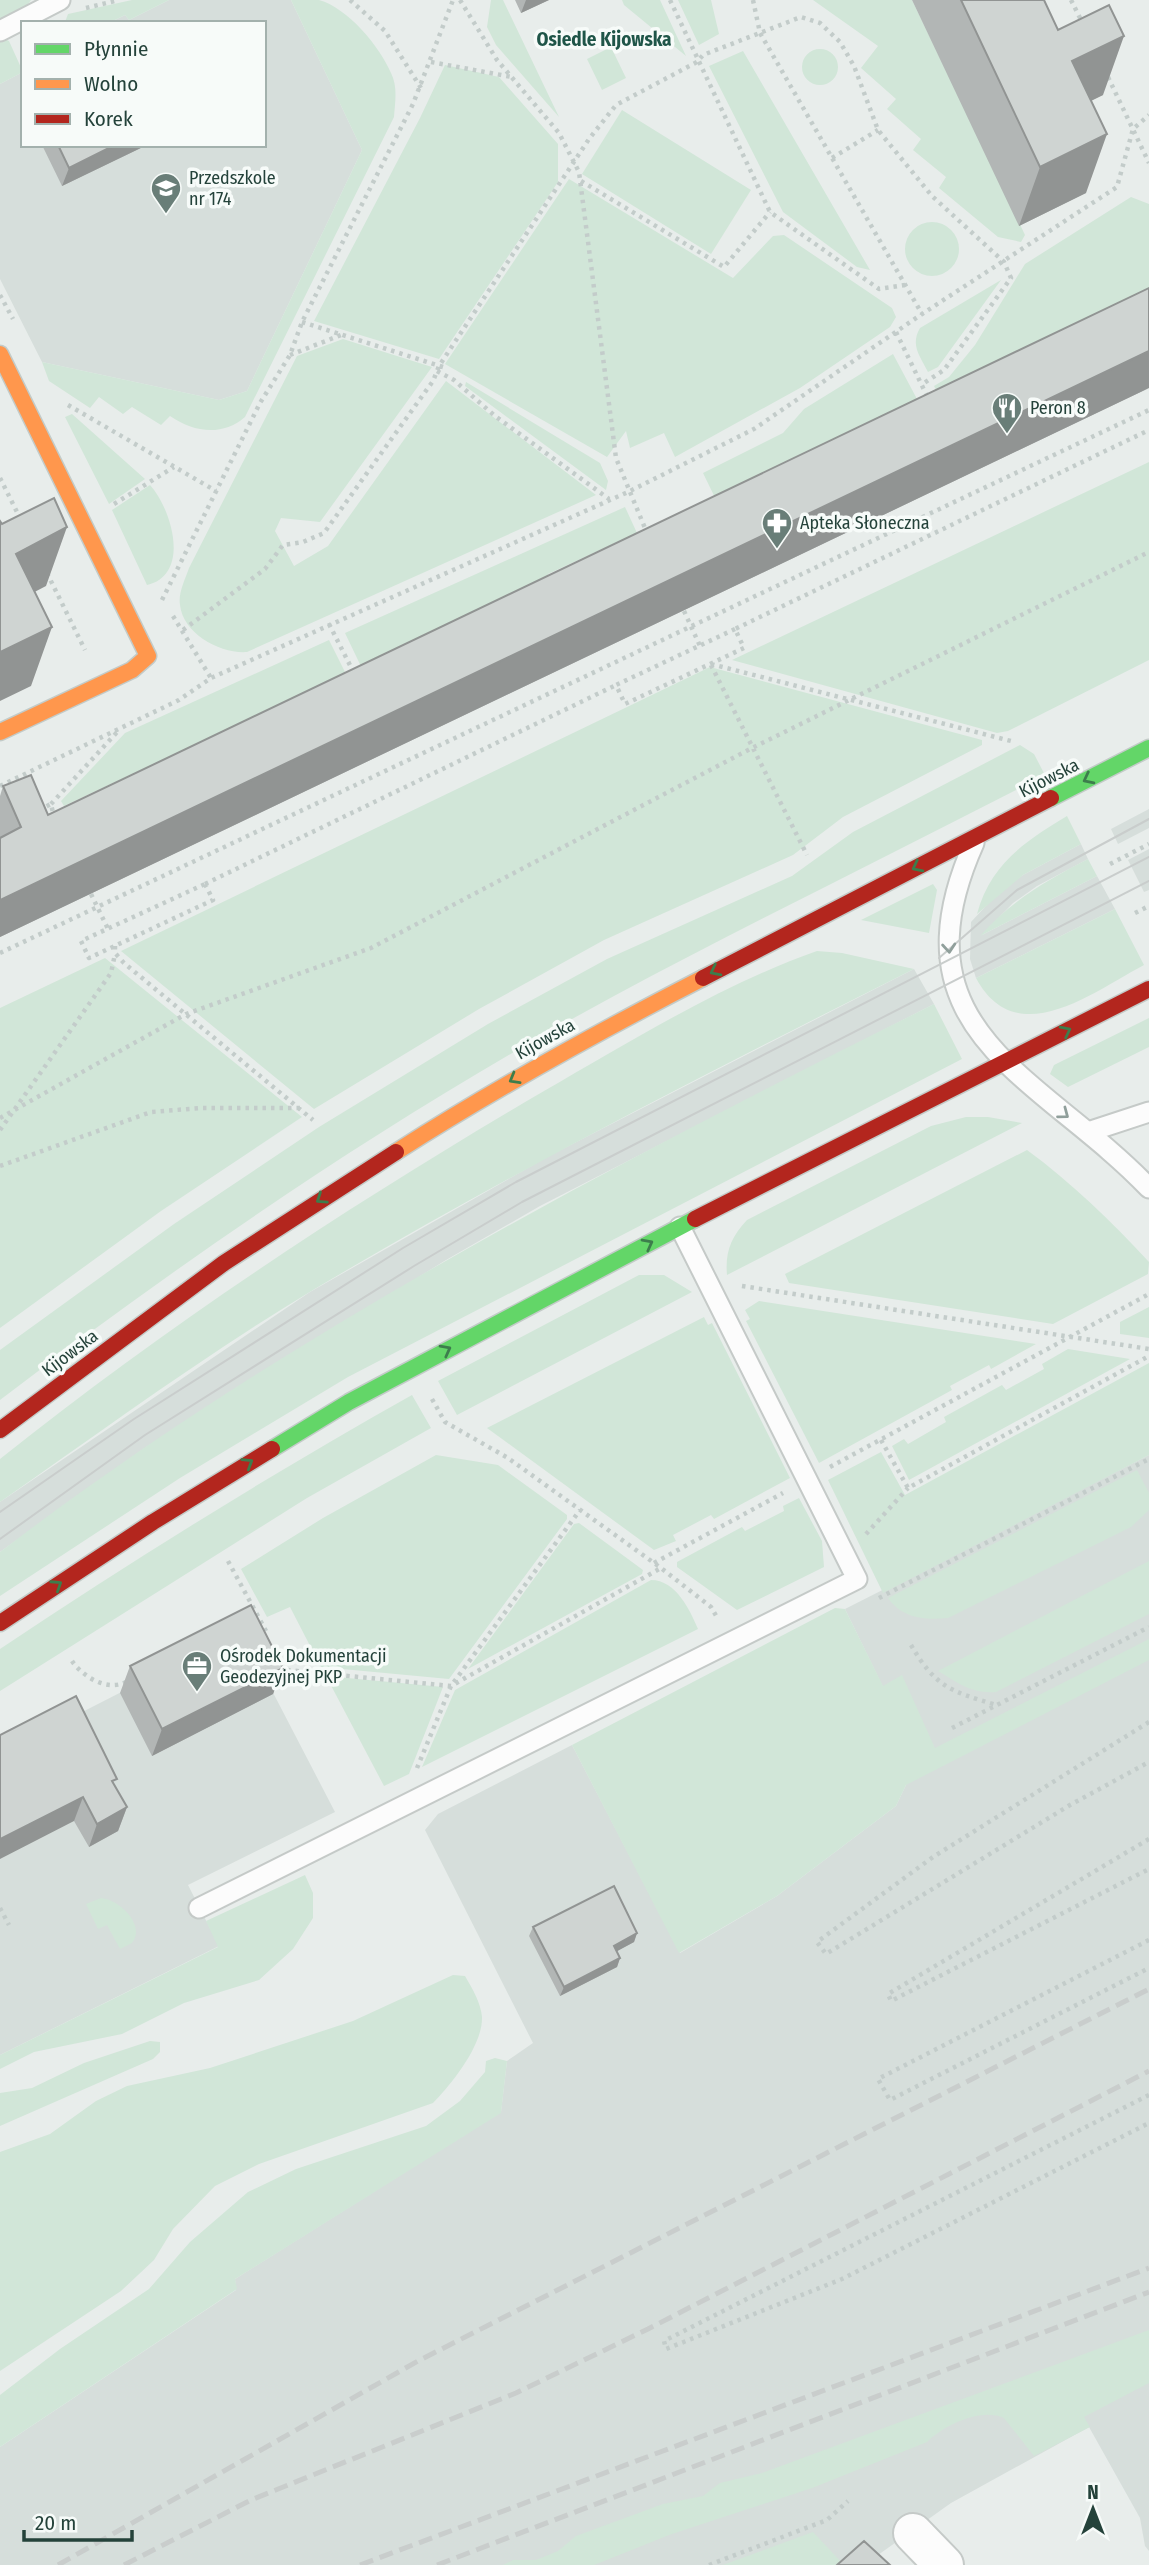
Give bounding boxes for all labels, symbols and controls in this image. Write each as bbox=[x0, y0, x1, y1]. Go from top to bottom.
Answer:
legend bbox=[21, 21, 266, 147]
district label: Osiedle Kijowska bbox=[536, 28, 672, 51]
text: Płynnie bbox=[84, 36, 148, 62]
text: Wolno bbox=[84, 71, 138, 97]
text: Korek bbox=[84, 106, 133, 132]
place label: Przedszkole nr 174 bbox=[189, 167, 276, 210]
school or university icon: Przedszkole nr 174 bbox=[149, 171, 183, 215]
restaurant icon: Peron 8 bbox=[990, 391, 1024, 435]
place label: Peron 8 bbox=[1030, 397, 1086, 419]
pharmacy icon: Apteka Słoneczna bbox=[760, 506, 794, 550]
place label: Apteka Słoneczna bbox=[800, 512, 930, 534]
street label: Kijowska bbox=[1015, 753, 1083, 802]
one-way arrow bbox=[1083, 771, 1095, 785]
one-way arrow bbox=[912, 859, 924, 872]
one-way arrow bbox=[941, 943, 956, 954]
one-way arrow bbox=[710, 963, 722, 977]
street label: Kijowska bbox=[511, 1014, 579, 1064]
one-way arrow bbox=[1059, 1026, 1071, 1040]
one-way arrow bbox=[509, 1071, 522, 1084]
one-way arrow bbox=[1057, 1106, 1069, 1118]
one-way arrow bbox=[316, 1190, 329, 1203]
one-way arrow bbox=[640, 1239, 653, 1253]
street label: Kijowska bbox=[38, 1325, 103, 1381]
one-way arrow bbox=[439, 1345, 451, 1358]
one-way arrow bbox=[241, 1458, 254, 1471]
one-way arrow bbox=[49, 1580, 62, 1593]
place label: Ośrodek Dokumentacji Geodezyjnej PKP bbox=[220, 1645, 387, 1688]
office icon: Ośrodek Dokumentacji Geodezyjnej PKP bbox=[180, 1649, 214, 1693]
north arrow bbox=[1058, 2474, 1128, 2544]
text: N bbox=[1087, 2481, 1099, 2504]
scale bar bbox=[24, 2498, 133, 2542]
text: 20 m bbox=[35, 2510, 76, 2536]

